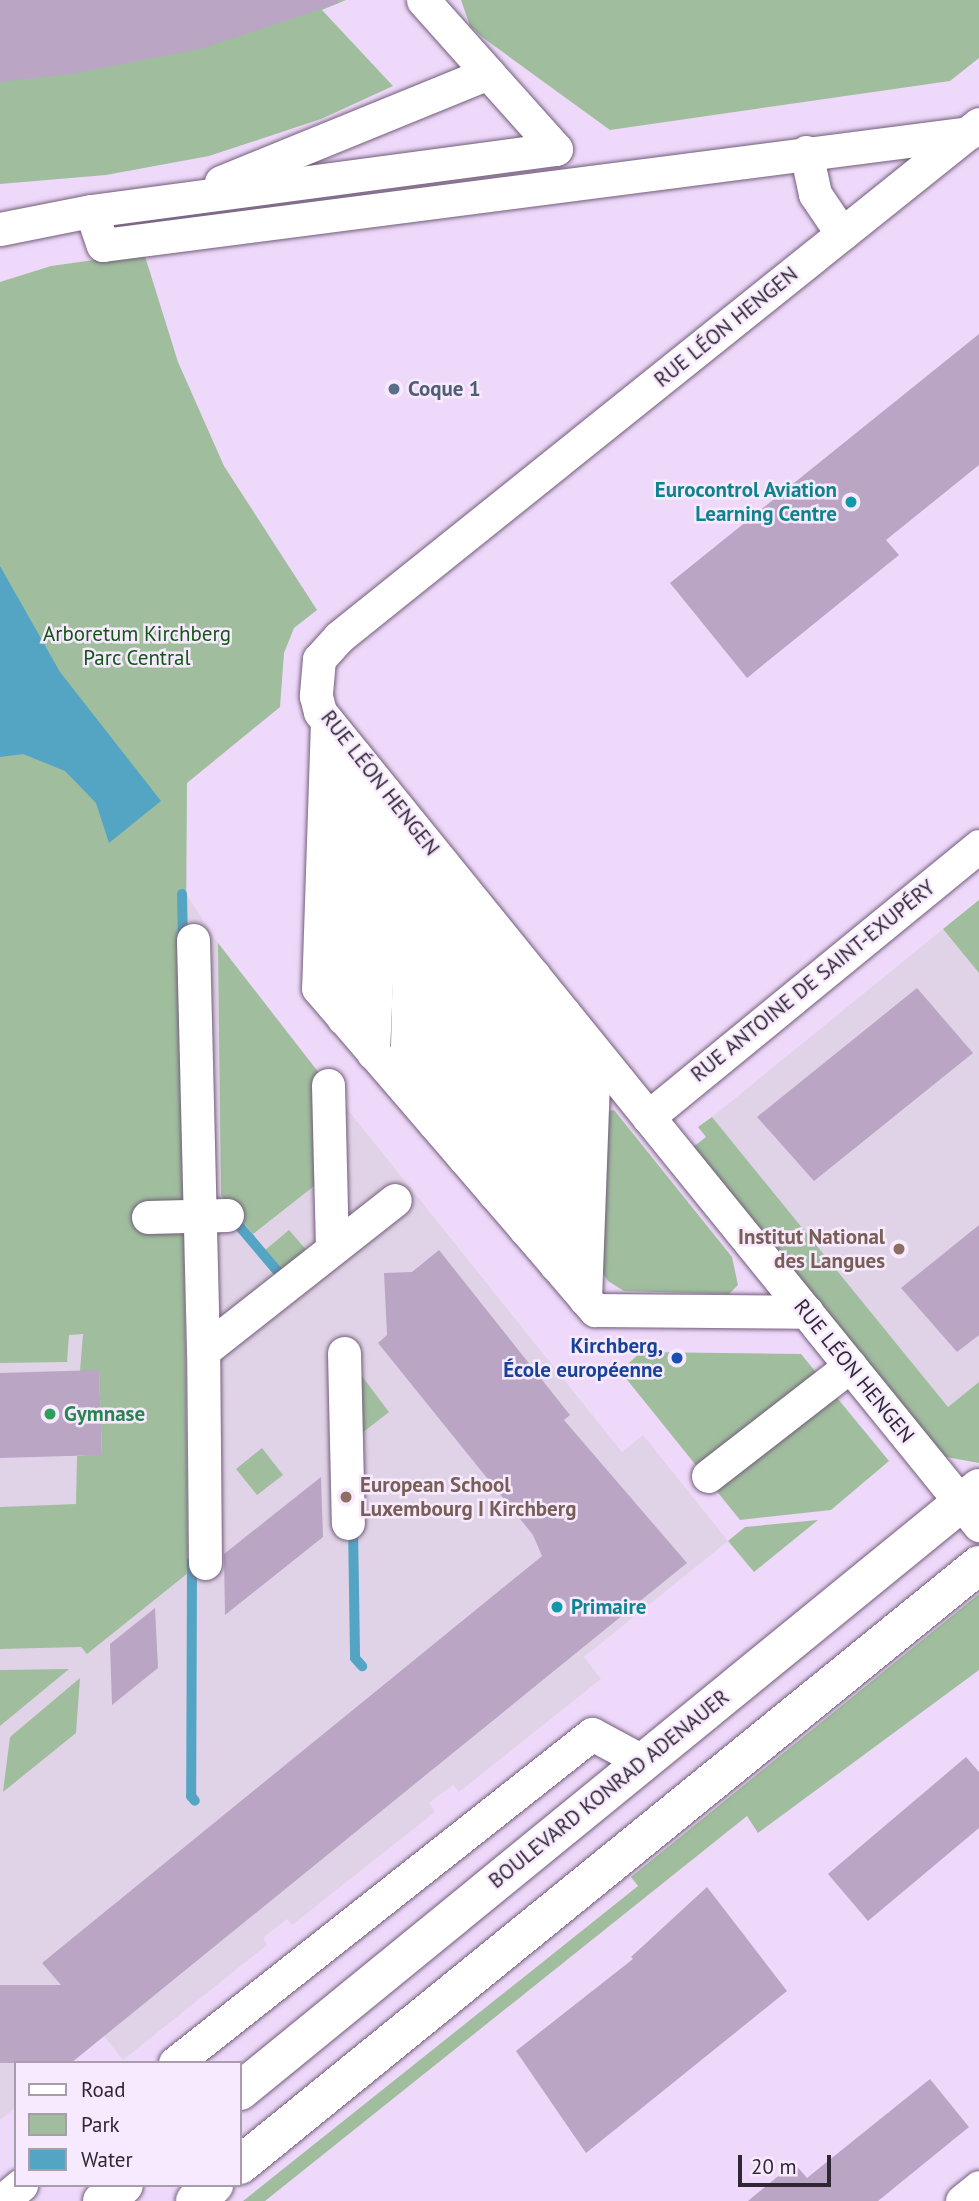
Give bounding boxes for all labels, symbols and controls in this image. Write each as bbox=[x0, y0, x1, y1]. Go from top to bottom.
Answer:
street label: RUE LÉON HENGEN bbox=[649, 262, 803, 392]
place label: Coque 1 bbox=[408, 376, 481, 402]
marker: Coque 1 bbox=[386, 381, 402, 397]
place label: Eurocontrol Aviation Learning Centre bbox=[654, 477, 837, 527]
marker: Eurocontrol Aviation Learning Centre bbox=[843, 494, 859, 510]
park label: Arboretum Kirchberg Parc Central bbox=[43, 621, 231, 671]
street label: RUE LÉON HENGEN bbox=[316, 706, 444, 860]
street label: RUE ANTOINE DE SAINT-EXUPÉRY bbox=[686, 875, 940, 1087]
place label: Institut National des Langues bbox=[738, 1224, 885, 1274]
marker: Institut National des Langues bbox=[891, 1241, 907, 1257]
street label: RUE LÉON HENGEN bbox=[789, 1294, 919, 1448]
place label: Kirchberg, École européenne bbox=[503, 1333, 663, 1383]
marker: Kirchberg, École européenne bbox=[669, 1350, 685, 1366]
place label: Gymnase bbox=[64, 1401, 145, 1427]
marker: Gymnase bbox=[42, 1406, 58, 1422]
place label: European School Luxembourg I Kirchberg bbox=[360, 1472, 576, 1522]
marker: European School Luxembourg I Kirchberg bbox=[338, 1489, 354, 1505]
place label: Primaire bbox=[571, 1594, 646, 1620]
marker: Primaire bbox=[549, 1599, 565, 1615]
street label: BOULEVARD KONRAD ADENAUER bbox=[484, 1684, 734, 1894]
legend bbox=[14, 2061, 242, 2187]
text: Road bbox=[81, 2076, 125, 2103]
text: Park bbox=[81, 2111, 120, 2138]
scale bar bbox=[741, 2142, 834, 2186]
text: Water bbox=[81, 2146, 133, 2173]
text: 20 m bbox=[751, 2153, 797, 2180]

